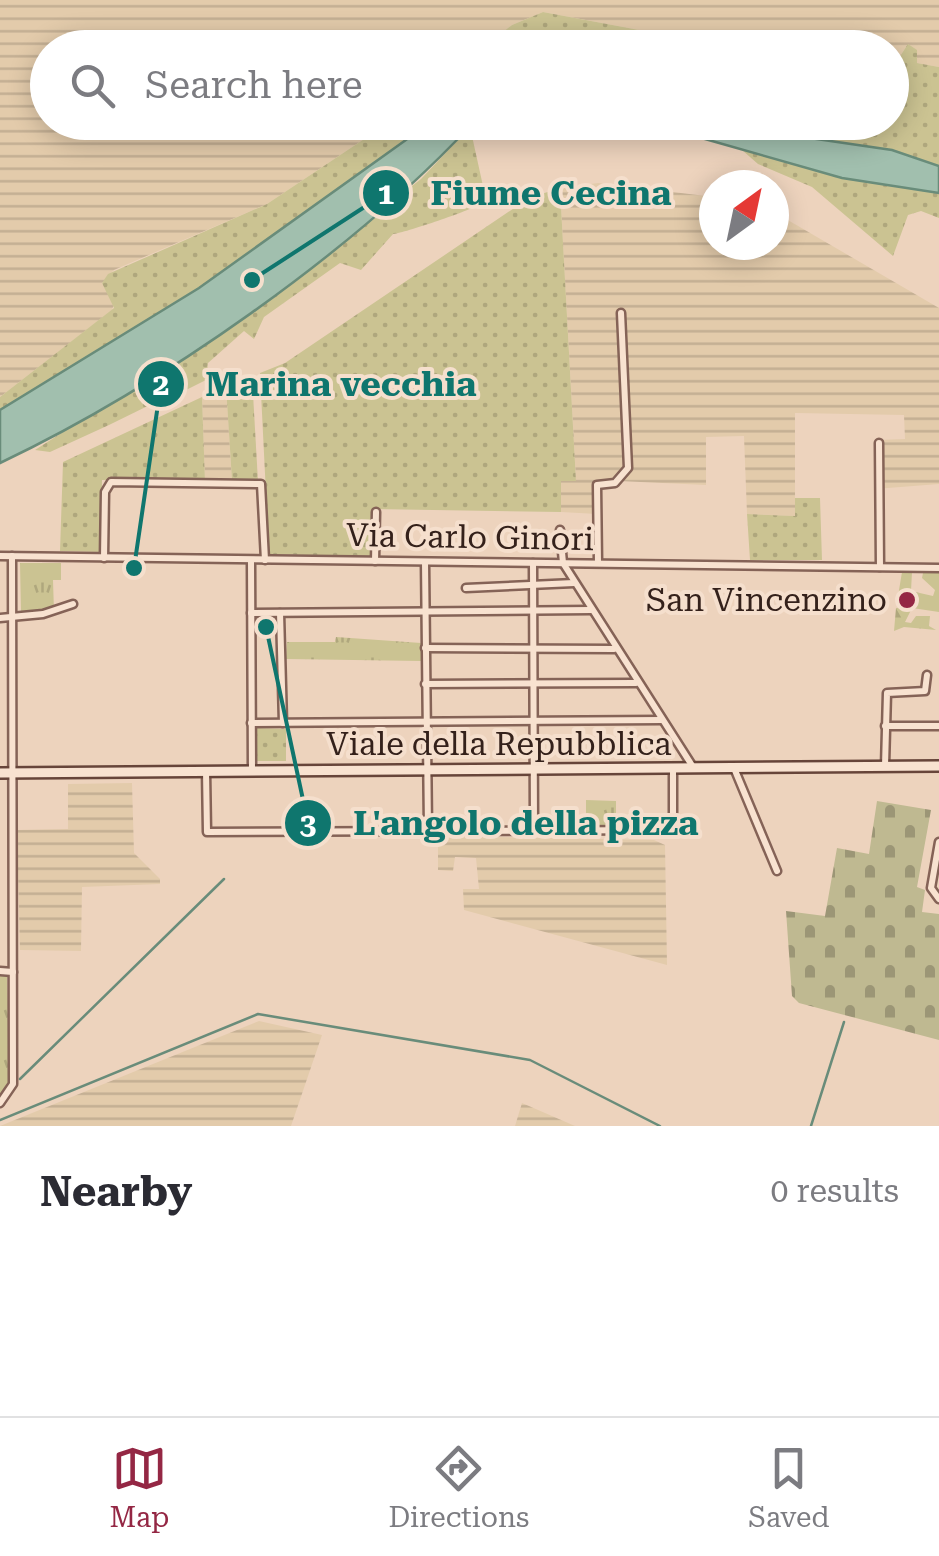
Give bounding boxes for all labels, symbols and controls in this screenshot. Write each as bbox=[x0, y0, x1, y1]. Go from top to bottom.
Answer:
search box bbox=[30, 30, 909, 140]
icon: search bbox=[65, 58, 120, 113]
text: Search here bbox=[145, 63, 363, 107]
callout: Fiume Cecina bbox=[361, 161, 692, 226]
north arrow bbox=[699, 170, 789, 260]
text: Fiume Cecina bbox=[431, 173, 672, 214]
text: 1 bbox=[378, 176, 395, 211]
callout: Marina vecchia bbox=[136, 352, 497, 417]
text: Marina vecchia bbox=[205, 364, 477, 405]
text: 2 bbox=[153, 367, 169, 402]
street label: Via Carlo Ginori bbox=[346, 516, 594, 558]
place label: San Vincenzino bbox=[646, 581, 887, 619]
marker: San Vincenzino bbox=[896, 589, 918, 611]
street label: Viale della Repubblica bbox=[326, 725, 672, 763]
callout: L'angolo della pizza bbox=[283, 791, 718, 856]
text: L'angolo della pizza bbox=[353, 803, 699, 844]
text: 3 bbox=[300, 806, 317, 841]
text: Nearby bbox=[40, 1167, 192, 1216]
text: 0 results bbox=[771, 1172, 899, 1210]
tab: Map bbox=[110, 1441, 169, 1534]
tab: Directions bbox=[388, 1441, 529, 1534]
tab: Saved bbox=[748, 1441, 830, 1534]

